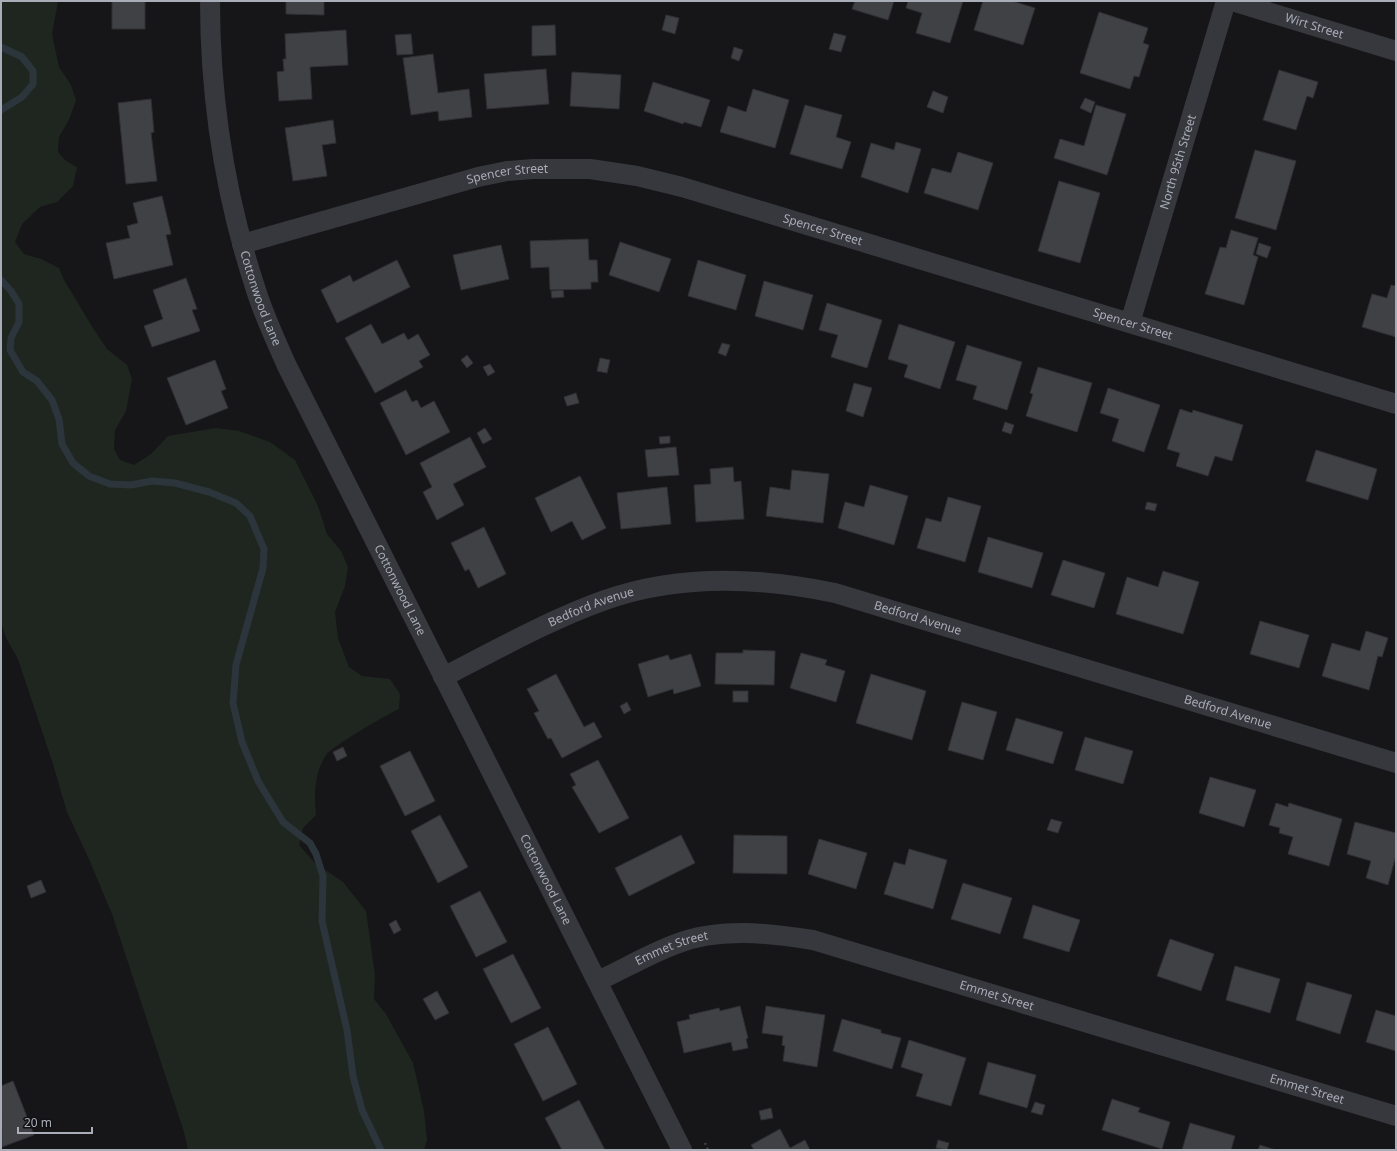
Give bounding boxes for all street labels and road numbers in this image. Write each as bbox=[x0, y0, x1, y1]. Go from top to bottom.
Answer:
street label: Wirt Street bbox=[1283, 9, 1346, 43]
street label: North 95th Street bbox=[1155, 112, 1200, 211]
street label: Spencer Street bbox=[464, 160, 549, 188]
street label: Spencer Street bbox=[781, 209, 865, 250]
street label: Cottonwood Lane bbox=[236, 248, 286, 348]
street label: Spencer Street bbox=[1091, 303, 1175, 344]
street label: Cottonwood Lane bbox=[370, 541, 431, 639]
street label: Bedford Avenue bbox=[545, 583, 636, 631]
street label: Bedford Avenue bbox=[872, 596, 964, 639]
street label: Bedford Avenue bbox=[1182, 690, 1274, 733]
street label: Cottonwood Lane bbox=[516, 831, 576, 928]
street label: Emmet Street bbox=[632, 926, 710, 969]
street label: Emmet Street bbox=[958, 976, 1037, 1014]
street label: Emmet Street bbox=[1268, 1069, 1347, 1108]

